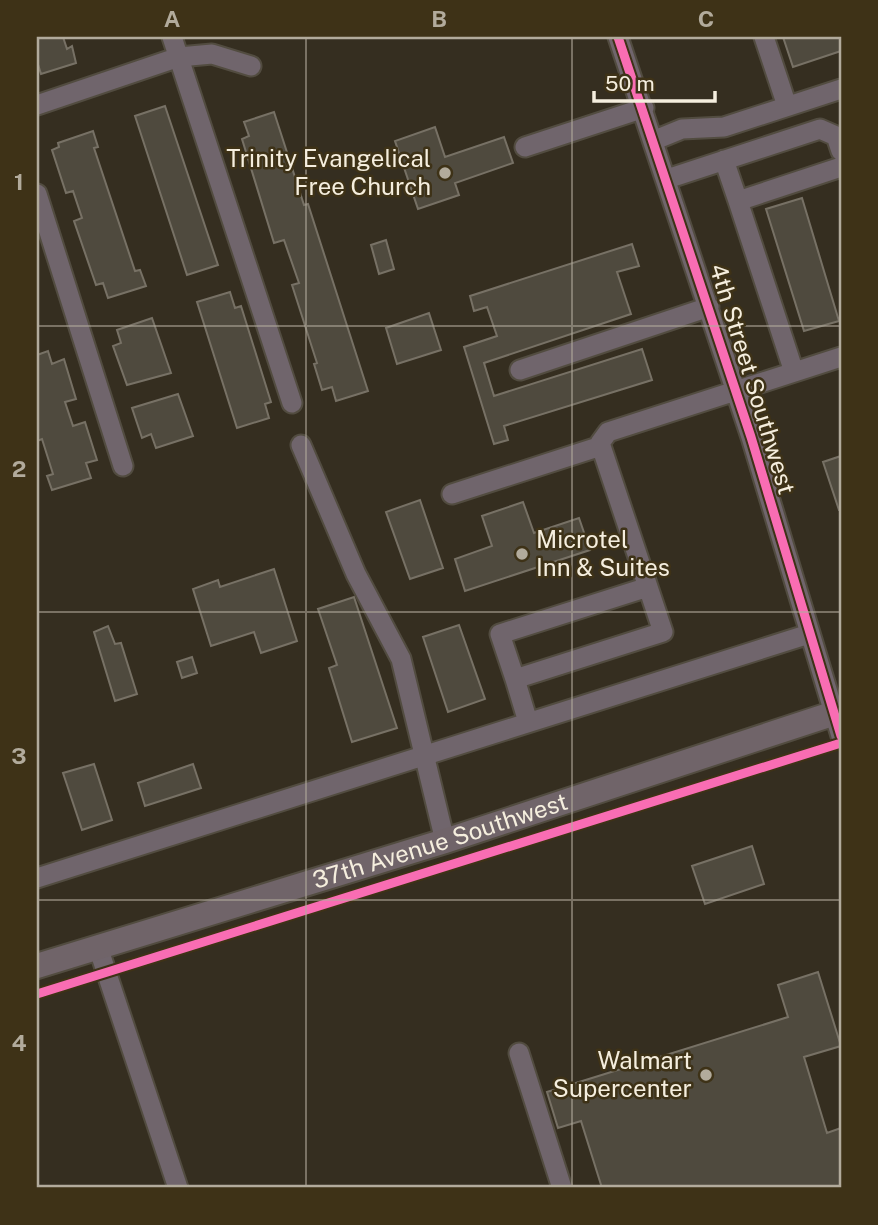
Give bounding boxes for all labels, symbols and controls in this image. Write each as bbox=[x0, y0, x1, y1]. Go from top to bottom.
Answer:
text: A bbox=[164, 5, 181, 32]
text: B bbox=[431, 5, 447, 32]
text: C bbox=[698, 5, 714, 32]
scale bar bbox=[594, 60, 715, 104]
text: 50 m bbox=[605, 71, 655, 96]
place label: Trinity Evangelical Free Church bbox=[226, 144, 431, 200]
marker: Trinity Evangelical Free Church bbox=[437, 165, 453, 181]
text: 1 bbox=[14, 168, 24, 195]
street label: 4th Street Southwest bbox=[705, 260, 801, 497]
text: 2 bbox=[12, 455, 26, 482]
place label: Microtel Inn & Suites bbox=[536, 525, 670, 581]
marker: Microtel Inn & Suites bbox=[514, 546, 530, 562]
text: 3 bbox=[11, 742, 27, 769]
street label: 37th Avenue Southwest bbox=[309, 787, 571, 894]
text: 4 bbox=[11, 1029, 27, 1056]
place label: Walmart Supercenter bbox=[553, 1046, 692, 1102]
marker: Walmart Supercenter bbox=[698, 1067, 714, 1083]

